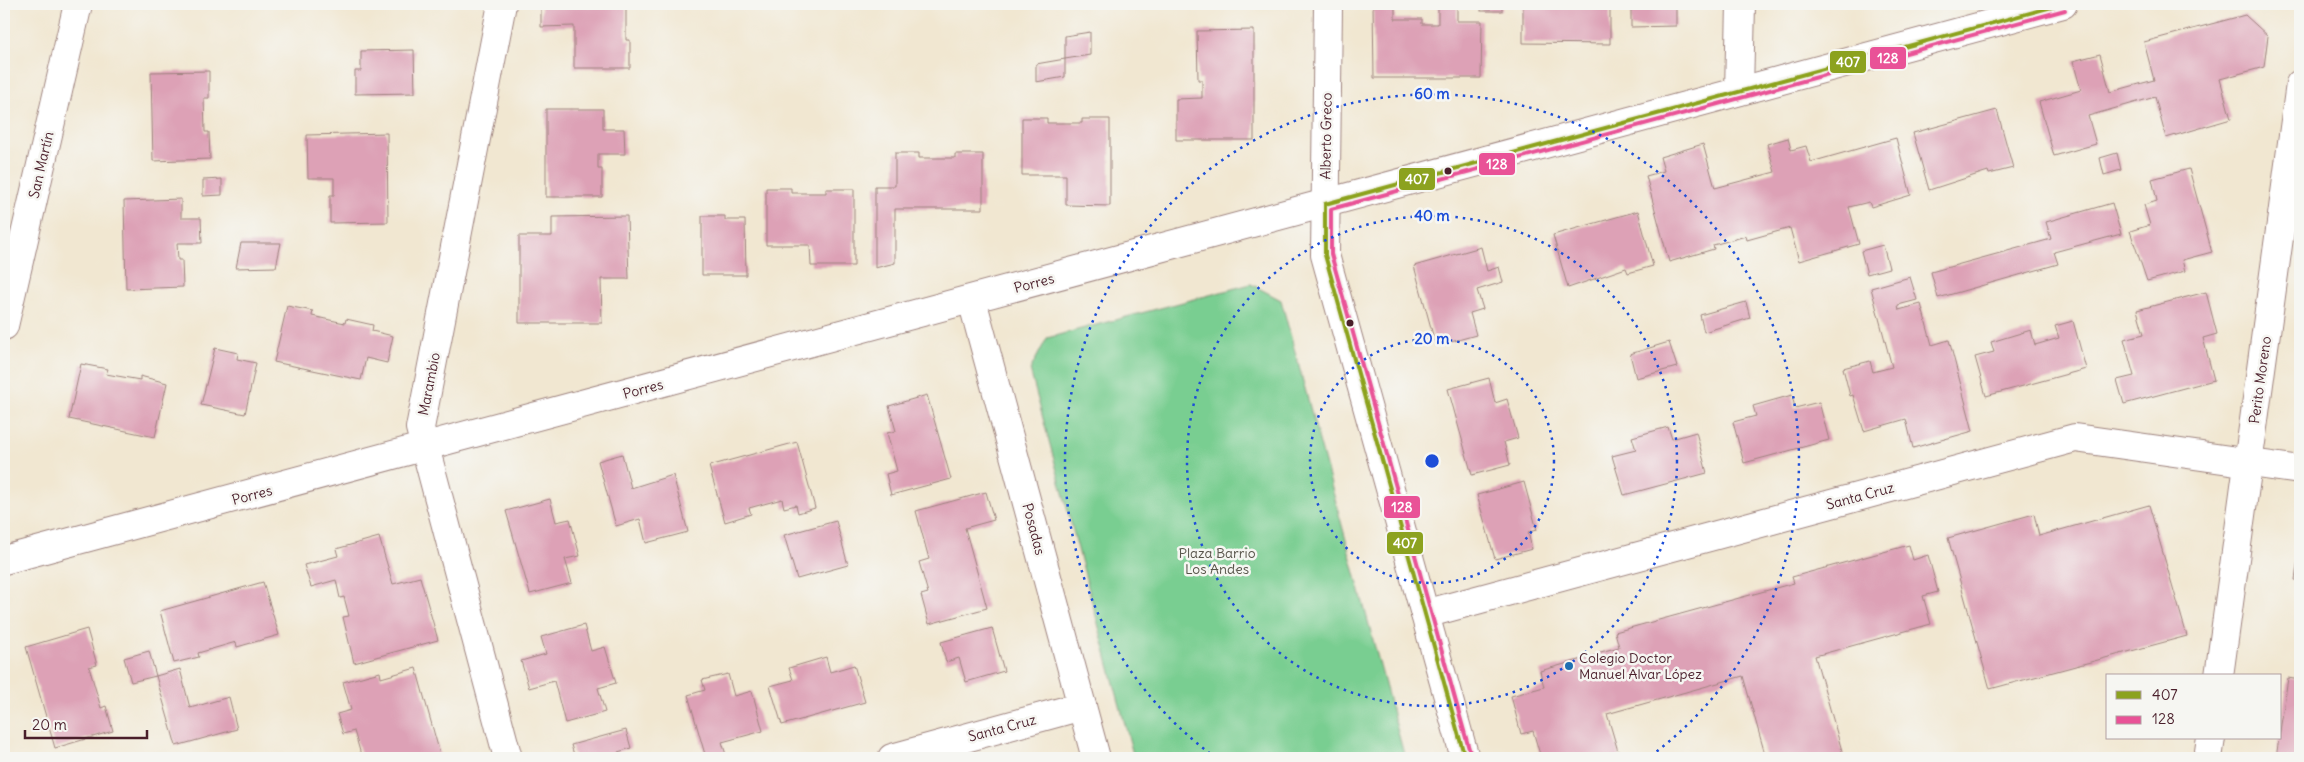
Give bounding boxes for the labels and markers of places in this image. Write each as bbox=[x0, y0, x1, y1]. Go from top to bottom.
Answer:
unlabelled marker bbox=[1443, 166, 1453, 176]
unlabelled marker bbox=[1345, 318, 1355, 328]
centre of rings bbox=[1423, 452, 1441, 470]
place label: Colegio Doctor Manuel Alvar López bbox=[1579, 649, 1702, 683]
marker: Colegio Doctor Manuel Alvar López bbox=[1563, 660, 1575, 672]

